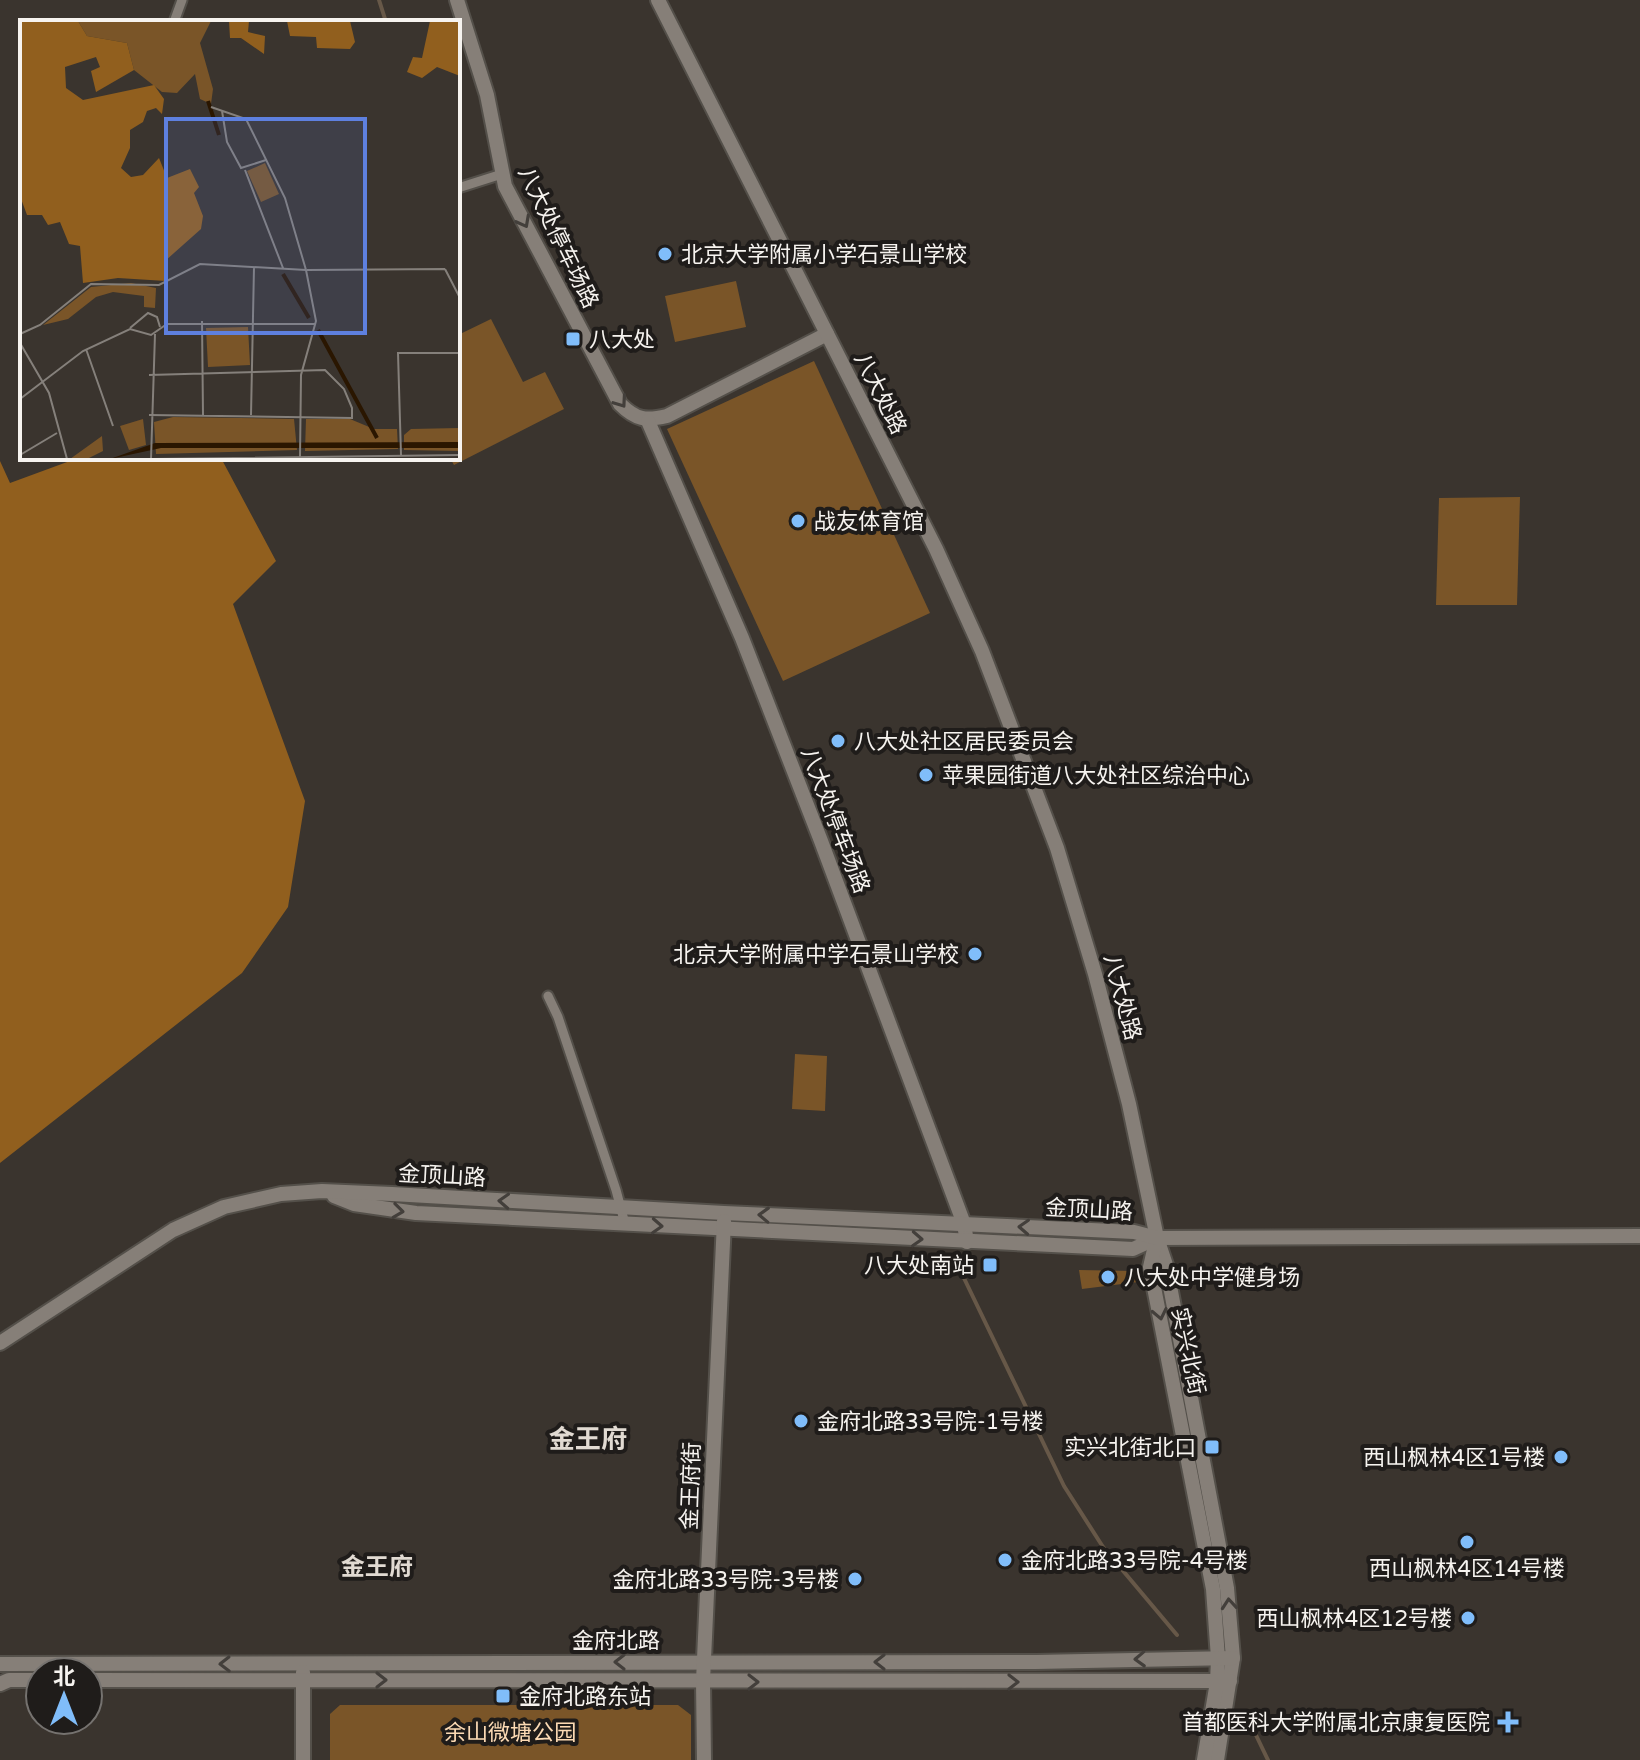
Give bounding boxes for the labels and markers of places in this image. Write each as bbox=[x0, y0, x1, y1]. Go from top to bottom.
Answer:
place label: 北京大学附属小学石景山学校 bbox=[681, 242, 967, 268]
marker: 北京大学附属小学石景山学校 bbox=[656, 245, 674, 263]
place label: 八大处 bbox=[589, 327, 655, 353]
marker: 八大处 bbox=[564, 330, 582, 348]
place label: 战友体育馆 bbox=[814, 509, 924, 535]
marker: 战友体育馆 bbox=[789, 512, 807, 530]
place label: 八大处社区居民委员会 bbox=[854, 729, 1074, 755]
marker: 八大处社区居民委员会 bbox=[829, 732, 847, 750]
place label: 苹果园街道八大处社区综治中心 bbox=[942, 763, 1250, 789]
marker: 苹果园街道八大处社区综治中心 bbox=[917, 766, 935, 784]
place label: 北京大学附属中学石景山学校 bbox=[673, 942, 959, 968]
marker: 北京大学附属中学石景山学校 bbox=[966, 945, 984, 963]
place label: 八大处南站 bbox=[864, 1253, 974, 1279]
marker: 八大处南站 bbox=[981, 1256, 999, 1274]
place label: 八大处中学健身场 bbox=[1124, 1265, 1300, 1291]
marker: 八大处中学健身场 bbox=[1099, 1268, 1117, 1286]
place label: 金府北路33号院-1号楼 bbox=[817, 1409, 1043, 1435]
marker: 金府北路33号院-1号楼 bbox=[792, 1412, 810, 1430]
place label: 实兴北街北口 bbox=[1064, 1435, 1196, 1461]
marker: 实兴北街北口 bbox=[1203, 1438, 1221, 1456]
place label: 西山枫林4区1号楼 bbox=[1363, 1445, 1545, 1471]
marker: 西山枫林4区1号楼 bbox=[1552, 1448, 1570, 1466]
marker: 西山枫林4区14号楼 bbox=[1458, 1533, 1476, 1551]
place label: 金府北路33号院-4号楼 bbox=[1021, 1548, 1248, 1574]
marker: 金府北路33号院-4号楼 bbox=[996, 1551, 1014, 1569]
place label: 西山枫林4区14号楼 bbox=[1369, 1556, 1565, 1582]
place label: 金府北路33号院-3号楼 bbox=[613, 1567, 839, 1593]
marker: 金府北路33号院-3号楼 bbox=[846, 1570, 864, 1588]
place label: 西山枫林4区12号楼 bbox=[1257, 1606, 1452, 1632]
marker: 西山枫林4区12号楼 bbox=[1459, 1609, 1477, 1627]
place label: 金府北路东站 bbox=[519, 1684, 651, 1710]
marker: 金府北路东站 bbox=[494, 1687, 512, 1705]
place label: 首都医科大学附属北京康复医院 bbox=[1182, 1710, 1490, 1736]
marker: 首都医科大学附属北京康复医院 bbox=[1497, 1711, 1519, 1733]

